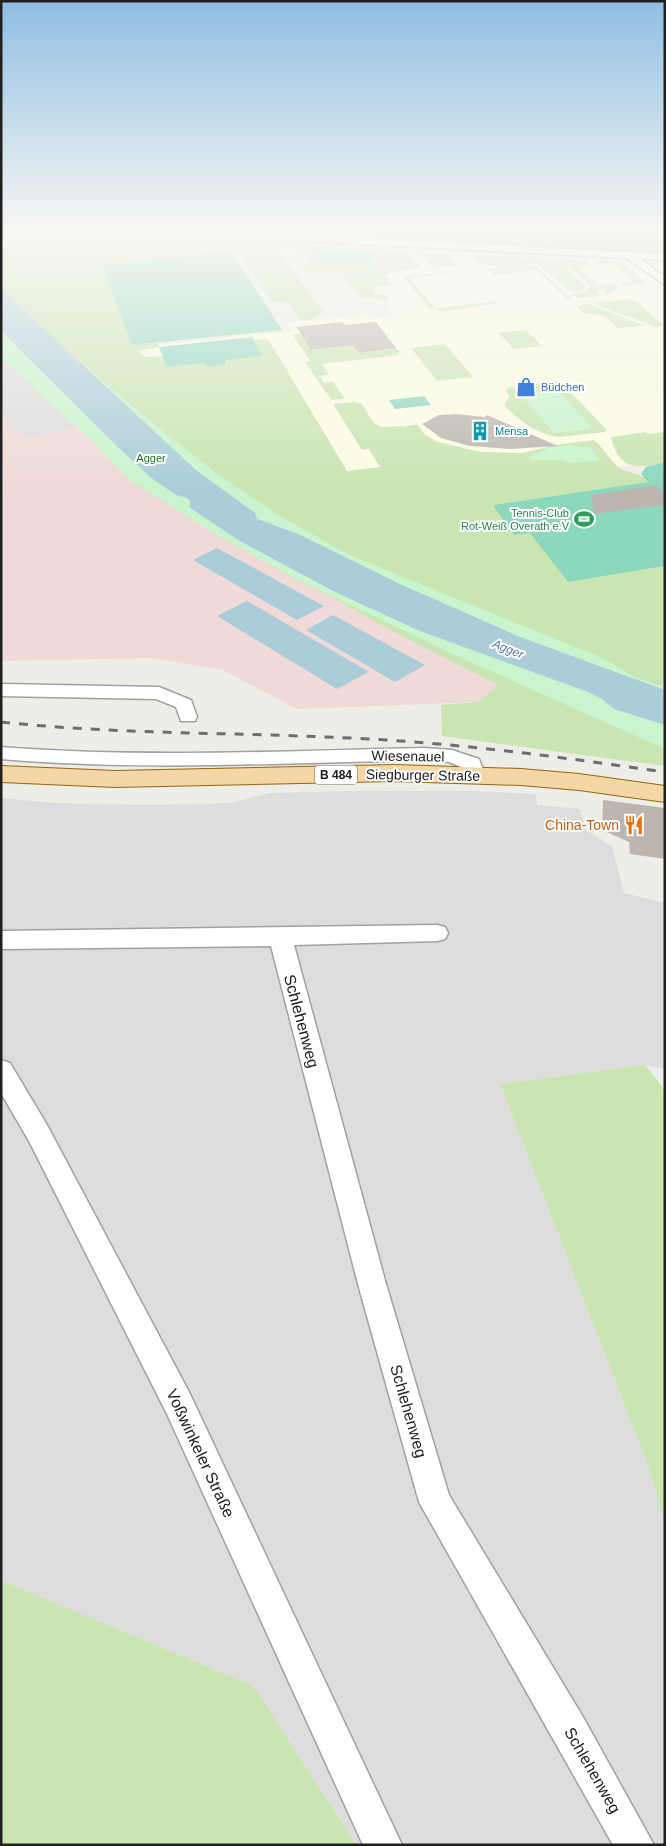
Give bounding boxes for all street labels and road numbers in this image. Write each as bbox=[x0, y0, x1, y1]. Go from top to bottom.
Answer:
street label: Wiesenauel bbox=[371, 747, 445, 765]
road number: B 484 bbox=[315, 766, 357, 784]
street label: Siegburger Straße bbox=[366, 766, 481, 784]
street label: Schlehenweg bbox=[281, 973, 322, 1070]
street label: Schlehenweg bbox=[387, 1363, 430, 1460]
street label: Voßwinkeler Straße bbox=[163, 1386, 238, 1520]
street label: Schlehenweg bbox=[561, 1724, 624, 1816]

